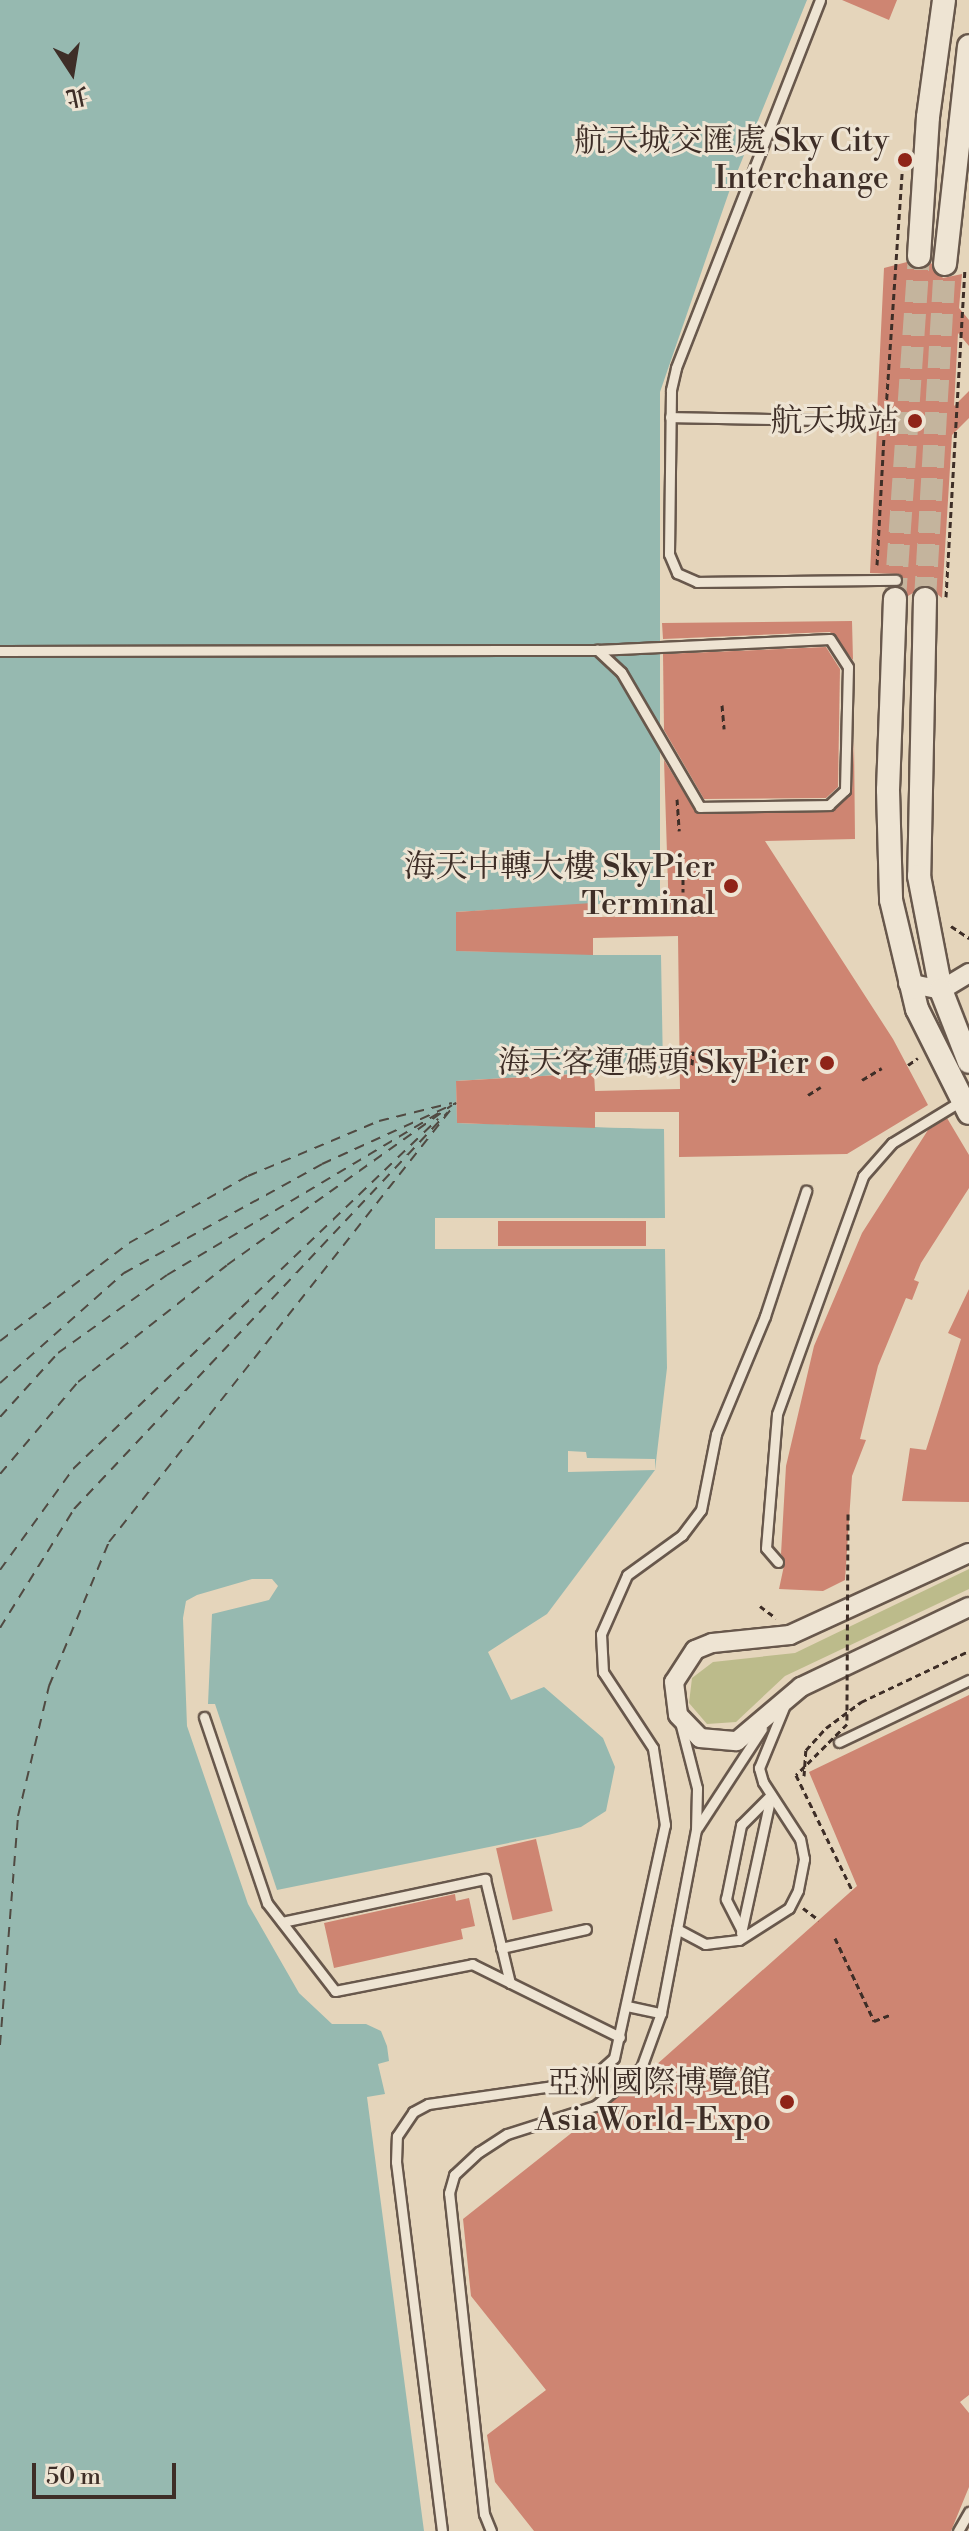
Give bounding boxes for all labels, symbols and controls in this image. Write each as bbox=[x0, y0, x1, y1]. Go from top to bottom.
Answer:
north arrow bbox=[32, 32, 112, 112]
text: 北 bbox=[64, 80, 91, 111]
place label: 航天城交匯處 Sky City Interchange bbox=[575, 123, 889, 198]
marker: 航天城交匯處 Sky City Interchange bbox=[896, 151, 914, 169]
place label: 航天城站 bbox=[771, 402, 899, 440]
marker: 航天城站 bbox=[906, 412, 924, 430]
place label: 海天中轉大樓 SkyPier Terminal bbox=[404, 849, 715, 924]
marker: 海天中轉大樓 SkyPier Terminal bbox=[722, 877, 740, 895]
place label: 海天客運碼頭 SkyPier bbox=[498, 1044, 809, 1082]
marker: 海天客運碼頭 SkyPier bbox=[816, 1052, 838, 1074]
place label: 亞洲國際博覽館 AsiaWorld-Expo bbox=[535, 2065, 771, 2140]
marker: 亞洲國際博覽館 AsiaWorld-Expo bbox=[778, 2093, 796, 2111]
scale bar bbox=[36, 2447, 180, 2497]
text: 50 m bbox=[46, 2462, 101, 2492]

